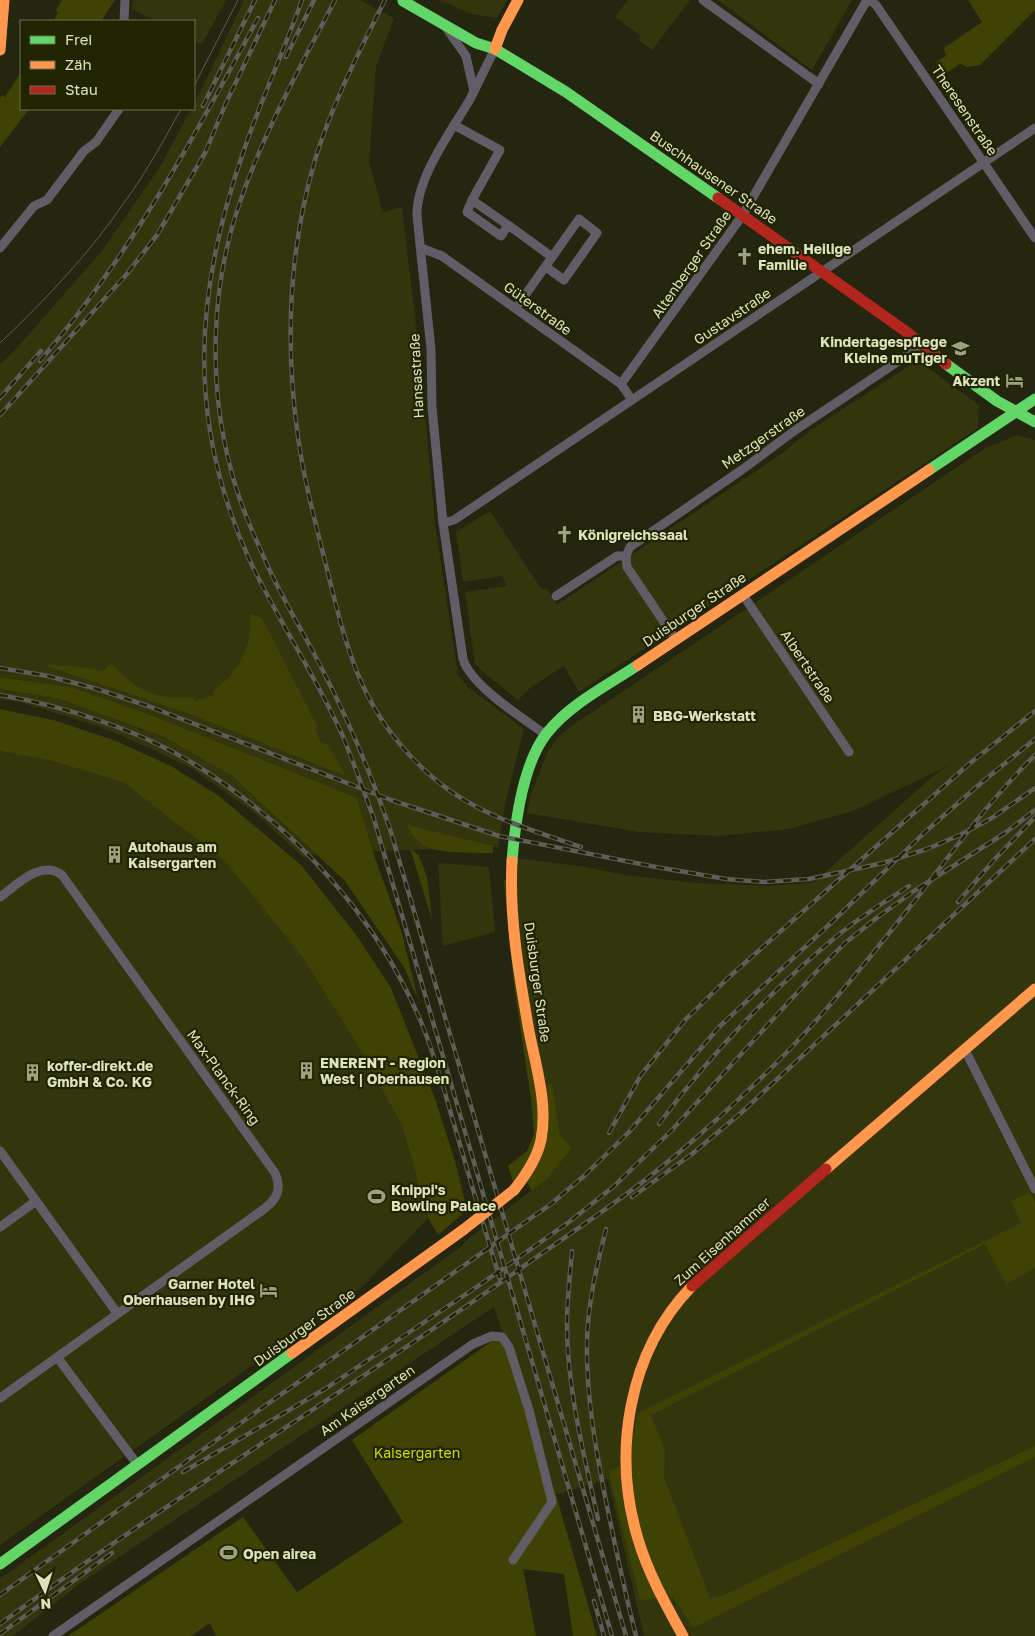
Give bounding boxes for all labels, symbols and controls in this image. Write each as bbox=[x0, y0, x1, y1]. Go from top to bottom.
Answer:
legend bbox=[20, 20, 195, 110]
text: Frei bbox=[65, 30, 92, 48]
text: Zäh bbox=[65, 55, 92, 73]
street label: Theresenstraße bbox=[928, 62, 1002, 158]
text: Stau bbox=[65, 80, 98, 98]
street label: Buschhausener Straße bbox=[647, 127, 781, 227]
street label: Altenberger Straße bbox=[648, 207, 734, 321]
place label: ehem. Heilige Familie bbox=[758, 240, 851, 273]
church icon: ehem. Heilige Familie bbox=[734, 246, 754, 266]
street label: Güterstraße bbox=[501, 278, 575, 338]
street label: Gustavstraße bbox=[690, 284, 774, 348]
street label: Hansastraße bbox=[405, 333, 427, 419]
place label: Kindertagespflege Kleine muTiger bbox=[820, 333, 948, 366]
school or university icon: Kindertagespflege Kleine muTiger bbox=[951, 339, 971, 359]
hotel icon: Akzent bbox=[1004, 370, 1024, 390]
place label: Akzent bbox=[952, 372, 1000, 389]
street label: Metzgerstraße bbox=[718, 402, 808, 472]
church icon: Königreichssaal bbox=[554, 524, 574, 544]
place label: Königreichssaal bbox=[578, 526, 688, 543]
street label: Duisburger Straße bbox=[639, 568, 749, 650]
street label: Albertstraße bbox=[777, 626, 839, 706]
building icon: BBG-Werkstatt bbox=[629, 705, 649, 725]
place label: BBG-Werkstatt bbox=[653, 707, 756, 724]
place label: Autohaus am Kaisergarten bbox=[128, 838, 217, 871]
building icon: Autohaus am Kaisergarten bbox=[104, 844, 124, 864]
street label: Duisburger Straße bbox=[521, 921, 555, 1043]
street label: Max-Planck-Ring bbox=[184, 1026, 264, 1128]
place label: ENERENT - Region West | Oberhausen bbox=[320, 1054, 449, 1087]
place label: koffer-direkt.de GmbH & Co. KG bbox=[47, 1057, 153, 1090]
building icon: ENERENT - Region West | Oberhausen bbox=[296, 1060, 316, 1080]
building icon: koffer-direkt.de GmbH & Co. KG bbox=[23, 1063, 43, 1083]
place label: Knippi's Bowling Palace bbox=[391, 1181, 496, 1214]
sports icon: Knippi's Bowling Palace bbox=[367, 1187, 387, 1207]
street label: Zum Eisenhammer bbox=[670, 1193, 774, 1289]
place label: Garner Hotel Oberhausen by IHG bbox=[123, 1275, 255, 1308]
hotel icon: Garner Hotel Oberhausen by IHG bbox=[259, 1281, 279, 1301]
street label: Duisburger Straße bbox=[250, 1284, 358, 1370]
street label: Am Kaisergarten bbox=[316, 1361, 418, 1439]
park label: Kaisergarten bbox=[374, 1444, 460, 1461]
sports icon: Open airea bbox=[219, 1543, 239, 1563]
place label: Open airea bbox=[243, 1545, 316, 1562]
north arrow bbox=[20, 1566, 70, 1616]
text: N bbox=[40, 1596, 52, 1613]

